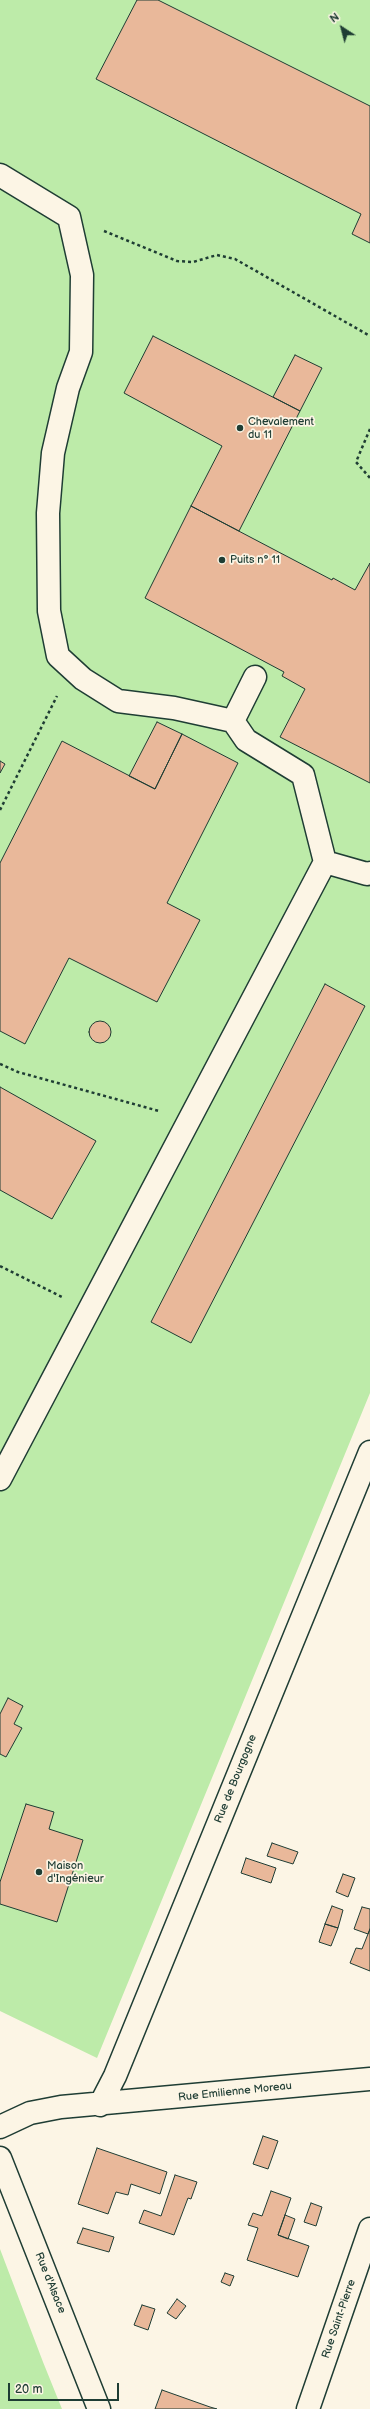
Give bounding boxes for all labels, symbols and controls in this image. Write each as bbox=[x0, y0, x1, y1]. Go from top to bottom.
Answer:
north arrow bbox=[322, 8, 362, 48]
text: N bbox=[327, 10, 342, 26]
place label: Chevalement du 11 bbox=[248, 415, 314, 441]
marker: Chevalement du 11 bbox=[235, 423, 245, 433]
place label: Puits n° 11 bbox=[230, 553, 280, 567]
marker: Puits n° 11 bbox=[217, 555, 227, 565]
street label: Rue de Bourgogne bbox=[212, 1733, 260, 1825]
place label: Maison d'Ingénieur bbox=[47, 1859, 104, 1885]
marker: Maison d'Ingénieur bbox=[34, 1867, 44, 1877]
street label: Rue Emilienne Moreau bbox=[178, 2079, 292, 2105]
street label: Rue d'Alsace bbox=[32, 2251, 68, 2315]
street label: Rue Saint-Pierre bbox=[319, 2278, 359, 2360]
scale bar bbox=[10, 2375, 121, 2401]
text: 20 m bbox=[15, 2382, 42, 2397]

